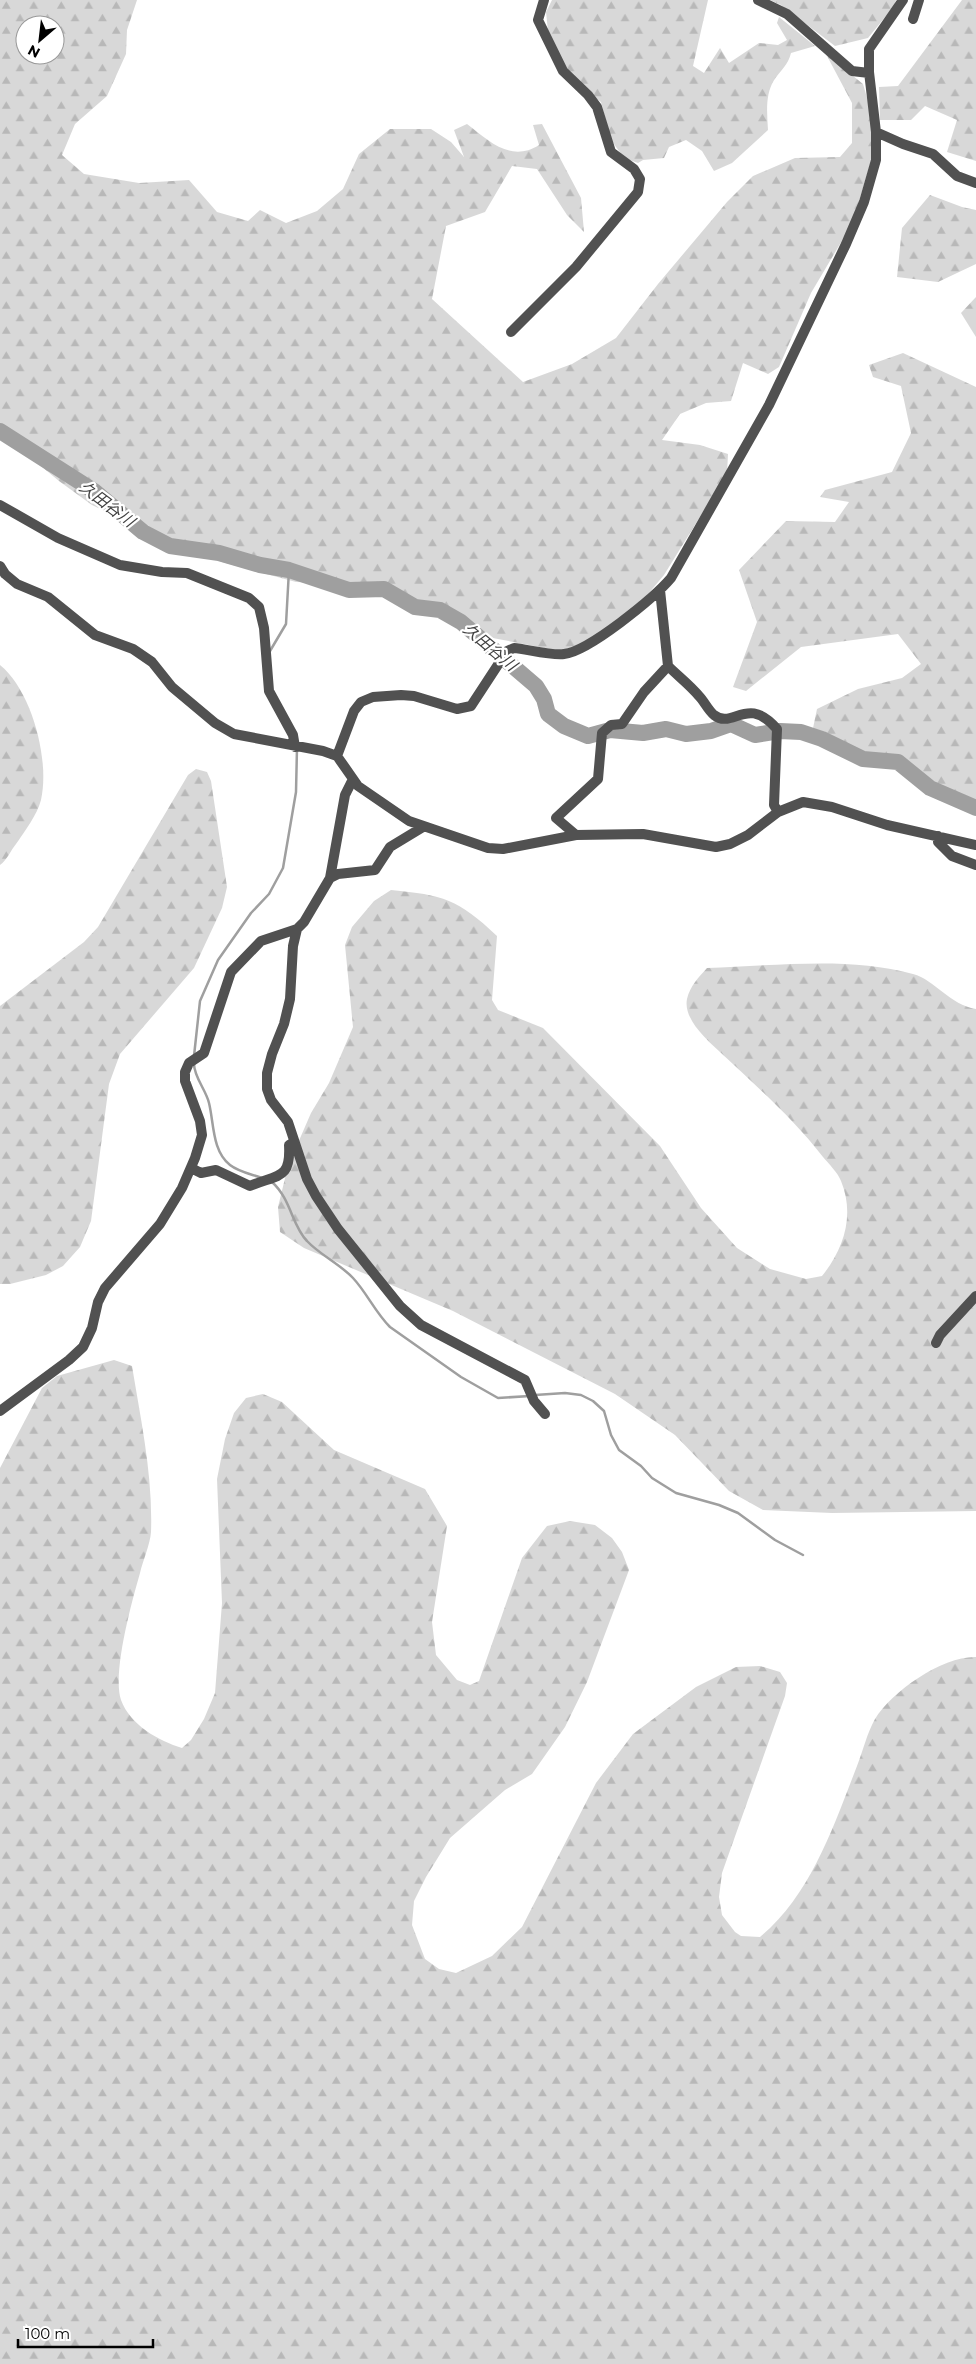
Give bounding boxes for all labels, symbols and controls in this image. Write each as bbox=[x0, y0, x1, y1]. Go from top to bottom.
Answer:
north arrow bbox=[15, 15, 65, 65]
text: N bbox=[25, 41, 43, 62]
water label: 久田谷川 bbox=[76, 477, 140, 532]
water label: 久田谷川 bbox=[459, 619, 522, 676]
scale bar bbox=[18, 2316, 152, 2348]
text: 100 m bbox=[25, 2324, 70, 2343]

